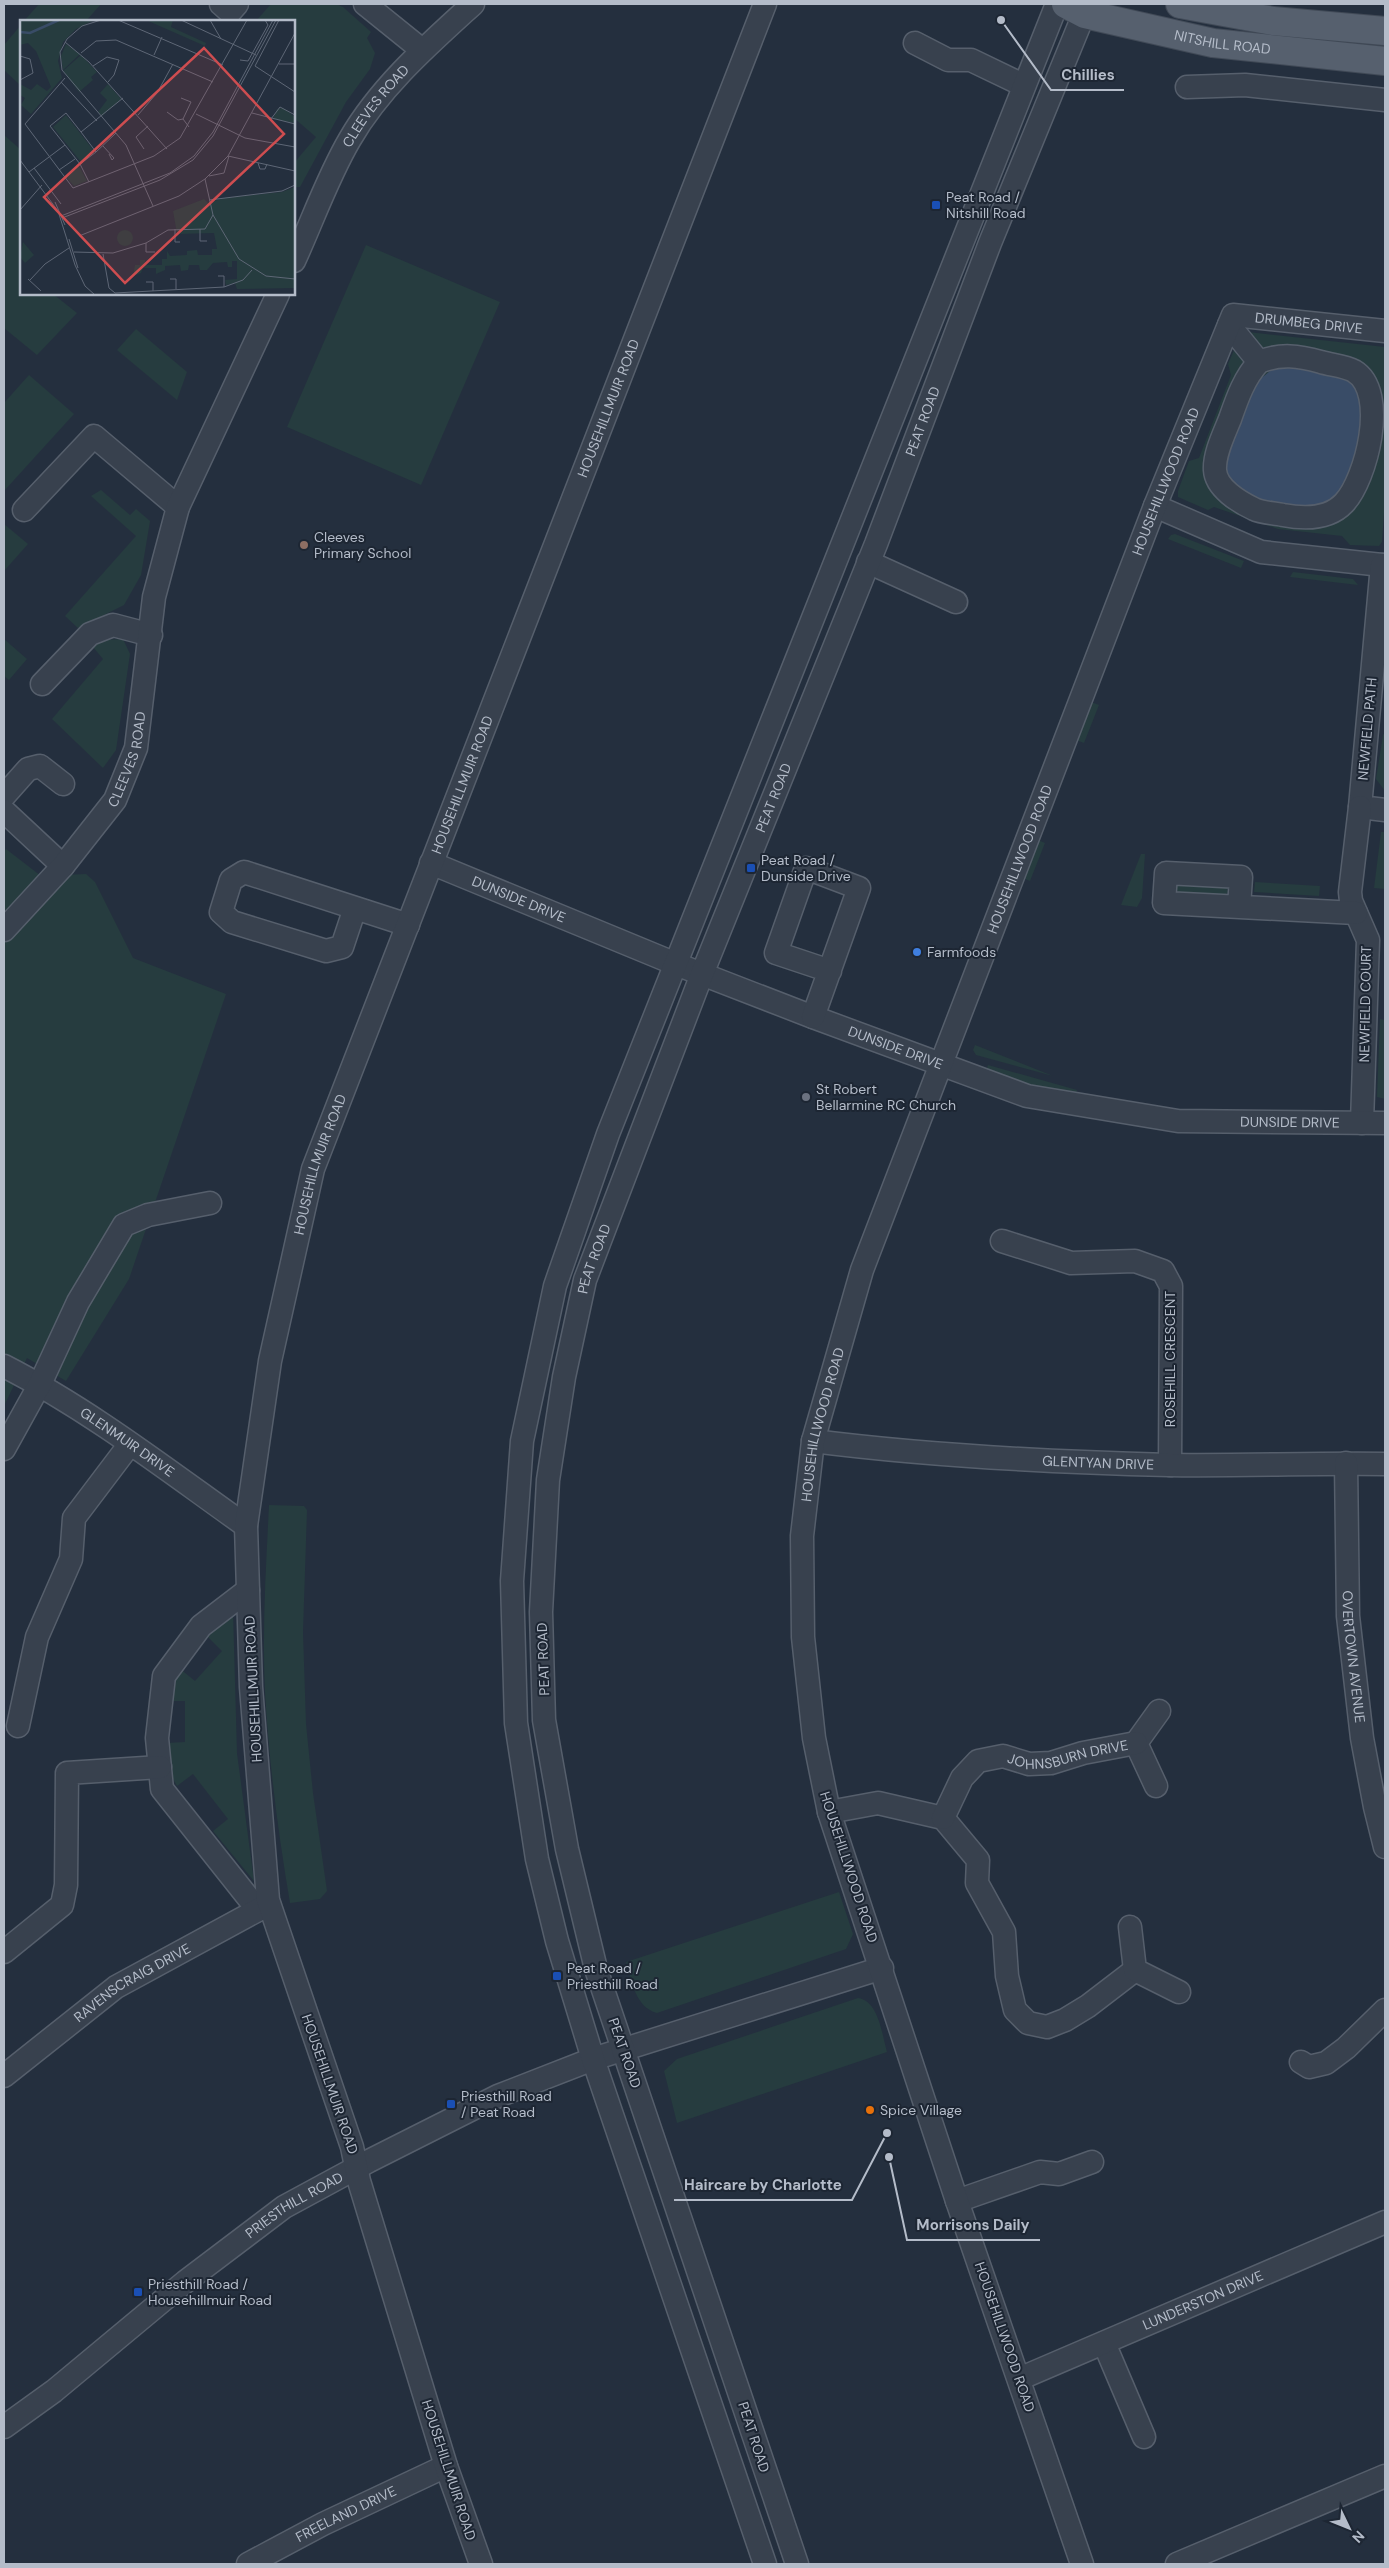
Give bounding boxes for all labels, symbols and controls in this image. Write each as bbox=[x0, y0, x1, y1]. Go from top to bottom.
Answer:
inset map bbox=[20, 20, 295, 295]
street label: NITSHILL ROAD bbox=[1173, 26, 1272, 58]
callout: Chillies bbox=[1051, 60, 1124, 90]
street label: CLEEVES ROAD bbox=[338, 61, 413, 151]
text: Chillies bbox=[1061, 65, 1115, 85]
place label: Peat Road / Nitshill Road bbox=[946, 188, 1026, 222]
marker: Peat Road / Nitshill Road bbox=[930, 199, 942, 211]
street label: DRUMBEG DRIVE bbox=[1254, 308, 1364, 338]
street label: HOUSEHILLMUIR ROAD bbox=[573, 336, 643, 480]
street label: PEAT ROAD bbox=[901, 384, 944, 459]
street label: HOUSEHILLWOOD ROAD bbox=[1128, 405, 1203, 558]
place label: Cleeves Primary School bbox=[314, 528, 411, 562]
marker: Cleeves Primary School bbox=[298, 539, 310, 551]
street label: NEWFIELD PATH bbox=[1354, 677, 1380, 781]
street label: CLEEVES ROAD bbox=[104, 710, 149, 811]
street label: HOUSEHILLMUIR ROAD bbox=[427, 713, 497, 857]
street label: PEAT ROAD bbox=[751, 760, 795, 835]
street label: HOUSEHILLWOOD ROAD bbox=[983, 782, 1056, 936]
place label: Peat Road / Dunside Drive bbox=[761, 851, 851, 885]
marker: Peat Road / Dunside Drive bbox=[745, 862, 757, 874]
street label: DUNSIDE DRIVE bbox=[469, 872, 568, 927]
place label: Farmfoods bbox=[927, 943, 996, 961]
street label: NEWFIELD COURT bbox=[1355, 945, 1375, 1063]
marker: Farmfoods bbox=[911, 946, 923, 958]
street label: DUNSIDE DRIVE bbox=[846, 1022, 946, 1073]
place label: St Robert Bellarmine RC Church bbox=[816, 1080, 956, 1114]
marker: St Robert Bellarmine RC Church bbox=[800, 1091, 812, 1103]
street label: HOUSEHILLMUIR ROAD bbox=[289, 1092, 350, 1237]
street label: DUNSIDE DRIVE bbox=[1240, 1113, 1340, 1132]
street label: PEAT ROAD bbox=[573, 1221, 615, 1295]
street label: ROSEHILL CRESCENT bbox=[1161, 1291, 1179, 1427]
street label: HOUSEHILLWOOD ROAD bbox=[797, 1345, 848, 1503]
street label: GLENMUIR DRIVE bbox=[77, 1403, 178, 1481]
street label: GLENTYAN DRIVE bbox=[1042, 1451, 1154, 1474]
street label: OVERTOWN AVENUE bbox=[1339, 1590, 1369, 1724]
street label: HOUSEHILLMUIR ROAD bbox=[240, 1615, 266, 1763]
street label: PEAT ROAD bbox=[533, 1622, 553, 1696]
street label: JOHNSBURN DRIVE bbox=[1005, 1736, 1130, 1773]
street label: HOUSEHILLWOOD ROAD bbox=[816, 1789, 882, 1945]
street label: RAVENSCRAIG DRIVE bbox=[70, 1939, 194, 2026]
place label: Peat Road / Priesthill Road bbox=[567, 1959, 658, 1993]
marker: Peat Road / Priesthill Road bbox=[551, 1970, 563, 1982]
street label: HOUSEHILLMUIR ROAD bbox=[298, 2012, 362, 2156]
street label: PEAT ROAD bbox=[605, 2015, 645, 2091]
place label: Priesthill Road / Peat Road bbox=[461, 2087, 552, 2121]
marker: Priesthill Road / Peat Road bbox=[445, 2098, 457, 2110]
place label: Spice Village bbox=[880, 2101, 962, 2119]
marker: Spice Village bbox=[864, 2104, 876, 2116]
street label: PRIESTHILL ROAD bbox=[242, 2168, 346, 2242]
callout: Haircare by Charlotte bbox=[674, 2170, 852, 2200]
text: Haircare by Charlotte bbox=[684, 2175, 842, 2195]
callout: Morrisons Daily bbox=[907, 2210, 1040, 2240]
text: Morrisons Daily bbox=[916, 2215, 1030, 2235]
street label: HOUSEHILLWOOD ROAD bbox=[971, 2259, 1039, 2415]
street label: LUNDERSTON DRIVE bbox=[1140, 2266, 1266, 2334]
place label: Priesthill Road / Househillmuir Road bbox=[148, 2275, 272, 2309]
marker: Priesthill Road / Househillmuir Road bbox=[132, 2286, 144, 2298]
street label: HOUSEHILLMUIR ROAD bbox=[418, 2397, 480, 2543]
street label: PEAT ROAD bbox=[734, 2399, 774, 2475]
street label: FREELAND DRIVE bbox=[292, 2482, 399, 2546]
north arrow bbox=[1324, 2503, 1374, 2553]
text: N bbox=[1348, 2527, 1369, 2547]

